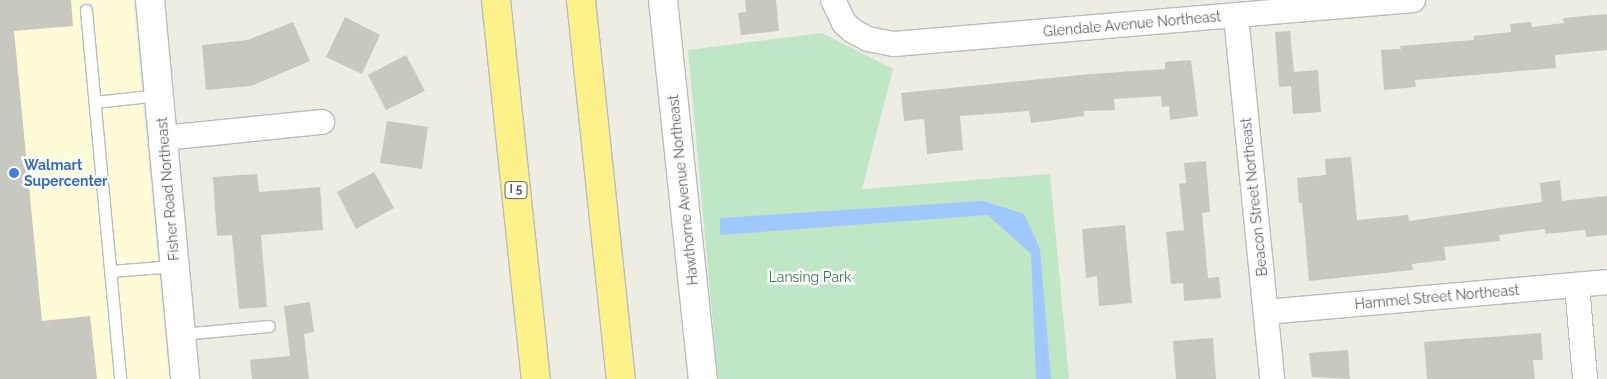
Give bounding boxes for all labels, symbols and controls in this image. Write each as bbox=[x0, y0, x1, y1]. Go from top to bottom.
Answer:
street label: Glendale Avenue Northeast bbox=[1042, 8, 1222, 40]
street label: Hawthorne Avenue Northeast bbox=[665, 94, 701, 286]
street label: Fisher Road Northeast bbox=[153, 116, 183, 262]
street label: Beacon Street Northeast bbox=[1237, 117, 1271, 277]
place label: Walmart Supercenter bbox=[24, 157, 108, 190]
marker: Walmart Supercenter bbox=[8, 167, 20, 179]
road number: I 5 bbox=[504, 180, 528, 200]
park label: Lansing Park bbox=[769, 269, 851, 285]
street label: Hammel Street Northeast bbox=[1354, 281, 1520, 313]

